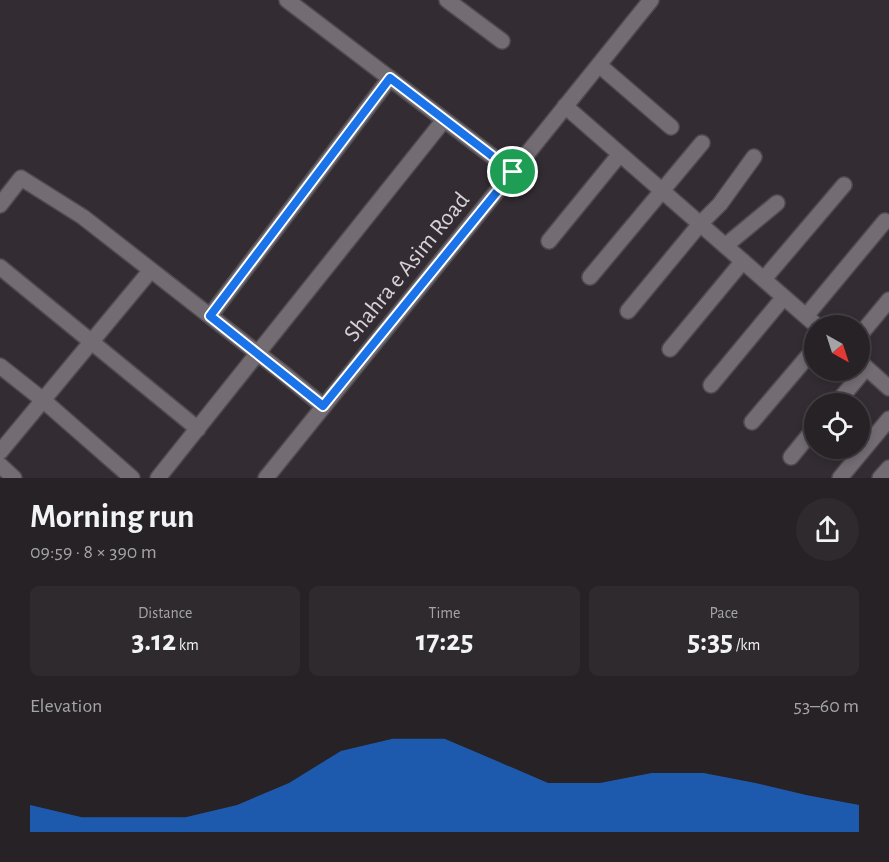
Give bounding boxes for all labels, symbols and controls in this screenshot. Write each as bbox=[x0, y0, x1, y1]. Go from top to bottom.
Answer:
pin bbox=[487, 146, 538, 197]
icon: arrive bbox=[496, 155, 529, 188]
street label: Shahra e Asim Road bbox=[340, 188, 474, 346]
north arrow bbox=[804, 315, 870, 381]
map controls bbox=[804, 315, 870, 459]
button: locate bbox=[804, 393, 870, 459]
button: share bbox=[796, 498, 859, 561]
text: Morning run bbox=[30, 501, 194, 534]
text: 09:59 · 8 × 390 m bbox=[30, 542, 157, 562]
text: Distance bbox=[138, 605, 192, 621]
text: Time bbox=[429, 605, 460, 621]
text: Pace bbox=[709, 605, 738, 621]
text: 3.12 bbox=[131, 626, 176, 656]
text: 17:25 bbox=[416, 626, 473, 656]
text: 5:35 bbox=[687, 626, 733, 656]
text: km bbox=[176, 637, 199, 653]
text: /km bbox=[733, 637, 760, 653]
text: Elevation bbox=[30, 696, 102, 716]
text: 53–60 m bbox=[794, 696, 859, 716]

